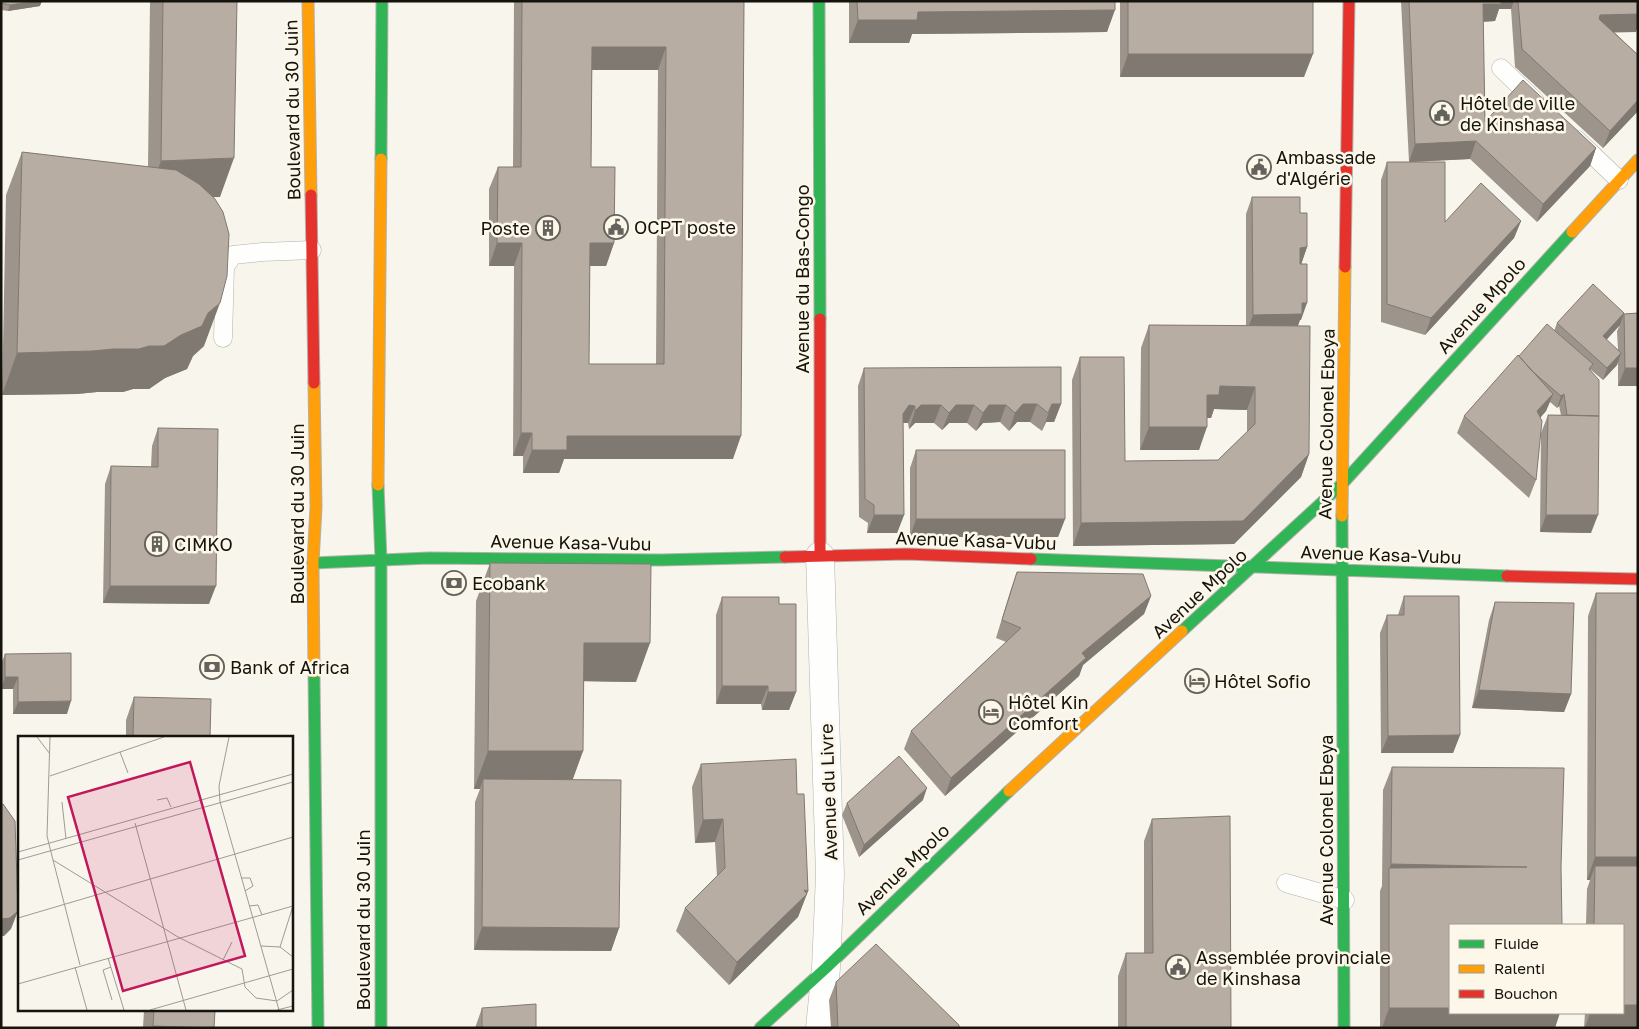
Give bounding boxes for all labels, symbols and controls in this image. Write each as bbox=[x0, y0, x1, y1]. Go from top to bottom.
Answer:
street label: Boulevard du 30 Juin bbox=[279, 19, 305, 201]
place label: Hôtel de ville de Kinshasa bbox=[1460, 92, 1575, 135]
public building icon: Hôtel de ville de Kinshasa bbox=[1429, 100, 1455, 126]
place label: Ambassade d'Algérie bbox=[1276, 146, 1376, 189]
public building icon: Ambassade d'Algérie bbox=[1246, 154, 1272, 180]
street label: Avenue du Bas-Congo bbox=[791, 184, 813, 374]
public building icon: OCPT poste bbox=[603, 214, 629, 240]
building icon: Poste bbox=[535, 215, 561, 241]
place label: OCPT poste bbox=[634, 216, 736, 238]
place label: Poste bbox=[480, 217, 530, 239]
street label: Avenue Mpolo bbox=[1432, 252, 1530, 358]
street label: Avenue Colonel Ebeya bbox=[1313, 328, 1339, 520]
street label: Boulevard du 30 Juin bbox=[286, 424, 308, 604]
street label: Avenue Kasa-Vubu bbox=[895, 526, 1057, 554]
street label: Avenue Kasa-Vubu bbox=[490, 530, 652, 554]
building icon: CIMKO bbox=[144, 531, 170, 557]
place label: CIMKO bbox=[174, 533, 233, 555]
street label: Avenue Kasa-Vubu bbox=[1300, 540, 1462, 568]
street label: Avenue Mpolo bbox=[1147, 543, 1251, 643]
bank icon: Ecobank bbox=[441, 570, 467, 596]
place label: Ecobank bbox=[472, 572, 546, 594]
bank icon: Bank of Africa bbox=[199, 654, 225, 680]
place label: Bank of Africa bbox=[230, 656, 350, 678]
hotel icon: Hôtel Sofio bbox=[1184, 668, 1210, 694]
place label: Hôtel Sofio bbox=[1214, 670, 1311, 692]
place label: Hôtel Kin Comfort bbox=[1008, 691, 1089, 734]
hotel icon: Hôtel Kin Comfort bbox=[978, 699, 1004, 725]
street label: Avenue du Livre bbox=[815, 723, 841, 861]
street label: Avenue Colonel Ebeya bbox=[1315, 734, 1337, 926]
inset map bbox=[18, 736, 292, 1012]
street label: Avenue Mpolo bbox=[851, 819, 953, 919]
street label: Boulevard du 30 Juin bbox=[352, 830, 374, 1010]
legend bbox=[1449, 924, 1624, 1014]
text: Fluide bbox=[1494, 934, 1539, 952]
place label: Assemblée provinciale de Kinshasa bbox=[1196, 946, 1391, 989]
public building icon: Assemblée provinciale de Kinshasa bbox=[1165, 954, 1191, 980]
text: Ralenti bbox=[1494, 959, 1545, 977]
text: Bouchon bbox=[1494, 984, 1558, 1002]

